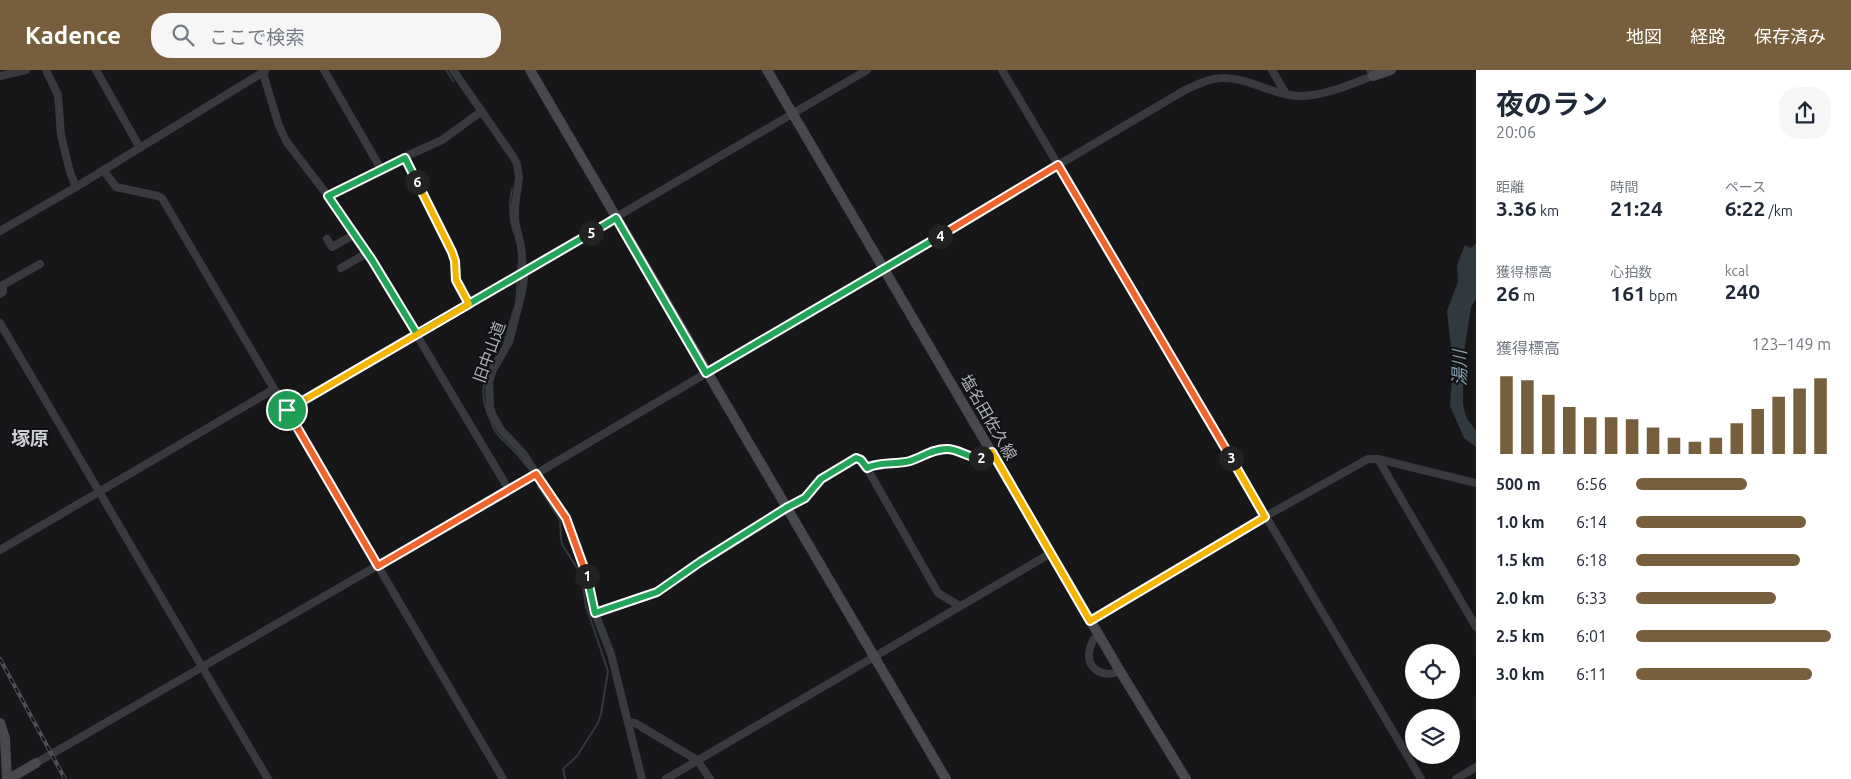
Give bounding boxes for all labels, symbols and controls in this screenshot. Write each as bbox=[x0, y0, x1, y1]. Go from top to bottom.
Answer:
search box bbox=[151, 13, 501, 58]
icon: search bbox=[169, 21, 197, 49]
text: Kadence bbox=[25, 22, 121, 49]
text: ここで検索 bbox=[209, 26, 304, 48]
text: 地図 bbox=[1626, 26, 1662, 46]
text: 経路 bbox=[1690, 26, 1726, 46]
text: 保存済み bbox=[1754, 26, 1826, 46]
button: share bbox=[1779, 87, 1831, 139]
text: 夜のラン bbox=[1496, 88, 1608, 119]
text: 20:06 bbox=[1496, 123, 1536, 141]
pin: 6 bbox=[404, 170, 430, 194]
text: 6 bbox=[414, 174, 421, 190]
text: 距離 bbox=[1496, 179, 1524, 195]
text: 時間 bbox=[1610, 179, 1638, 195]
text: ペース bbox=[1725, 179, 1766, 195]
text: 3.36 bbox=[1496, 196, 1537, 220]
text: 21:24 bbox=[1610, 196, 1663, 220]
text: 6:22 bbox=[1725, 196, 1765, 220]
text: km bbox=[1537, 203, 1559, 219]
text: /km bbox=[1765, 203, 1793, 219]
pin: 5 bbox=[578, 220, 604, 246]
pin: 4 bbox=[928, 224, 952, 248]
text: 5 bbox=[588, 225, 595, 241]
text: 4 bbox=[937, 228, 944, 244]
text: kcal bbox=[1725, 263, 1749, 279]
text: 獲得標高 bbox=[1496, 264, 1552, 280]
text: 心拍数 bbox=[1610, 264, 1652, 280]
text: 240 bbox=[1725, 279, 1760, 303]
text: 26 bbox=[1496, 281, 1520, 305]
text: 161 bbox=[1610, 281, 1646, 305]
text: m bbox=[1520, 288, 1535, 304]
text: bpm bbox=[1646, 288, 1678, 304]
street label: 旧中山道 bbox=[470, 319, 508, 385]
text: 123–149 m bbox=[1751, 335, 1831, 353]
text: 獲得標高 bbox=[1496, 339, 1560, 357]
water label: 湯川 bbox=[1449, 348, 1469, 386]
street label: 塩名田佐久線 bbox=[957, 371, 1021, 463]
pin bbox=[266, 389, 308, 431]
icon: arrive bbox=[273, 396, 301, 424]
district label: 塚原 bbox=[11, 427, 49, 449]
pin: 2 bbox=[968, 446, 994, 470]
pin: 3 bbox=[1218, 446, 1244, 470]
text: 2 bbox=[978, 450, 985, 466]
text: 3 bbox=[1228, 450, 1235, 466]
text: 500 m bbox=[1496, 475, 1541, 493]
text: 6:56 bbox=[1576, 475, 1607, 493]
text: 1.0 km bbox=[1496, 513, 1545, 531]
text: 6:14 bbox=[1576, 513, 1607, 531]
text: 1.5 km bbox=[1496, 551, 1545, 569]
text: 6:18 bbox=[1576, 551, 1607, 569]
pin: 1 bbox=[574, 564, 600, 588]
text: 1 bbox=[584, 568, 591, 584]
text: 2.0 km bbox=[1496, 589, 1545, 607]
text: 6:33 bbox=[1576, 589, 1607, 607]
text: 2.5 km bbox=[1496, 627, 1545, 645]
text: 6:01 bbox=[1576, 627, 1607, 645]
map controls bbox=[1405, 644, 1460, 764]
button: locate bbox=[1405, 644, 1460, 699]
text: 3.0 km bbox=[1496, 665, 1545, 683]
text: 6:11 bbox=[1576, 665, 1607, 683]
button: layers bbox=[1405, 709, 1460, 764]

